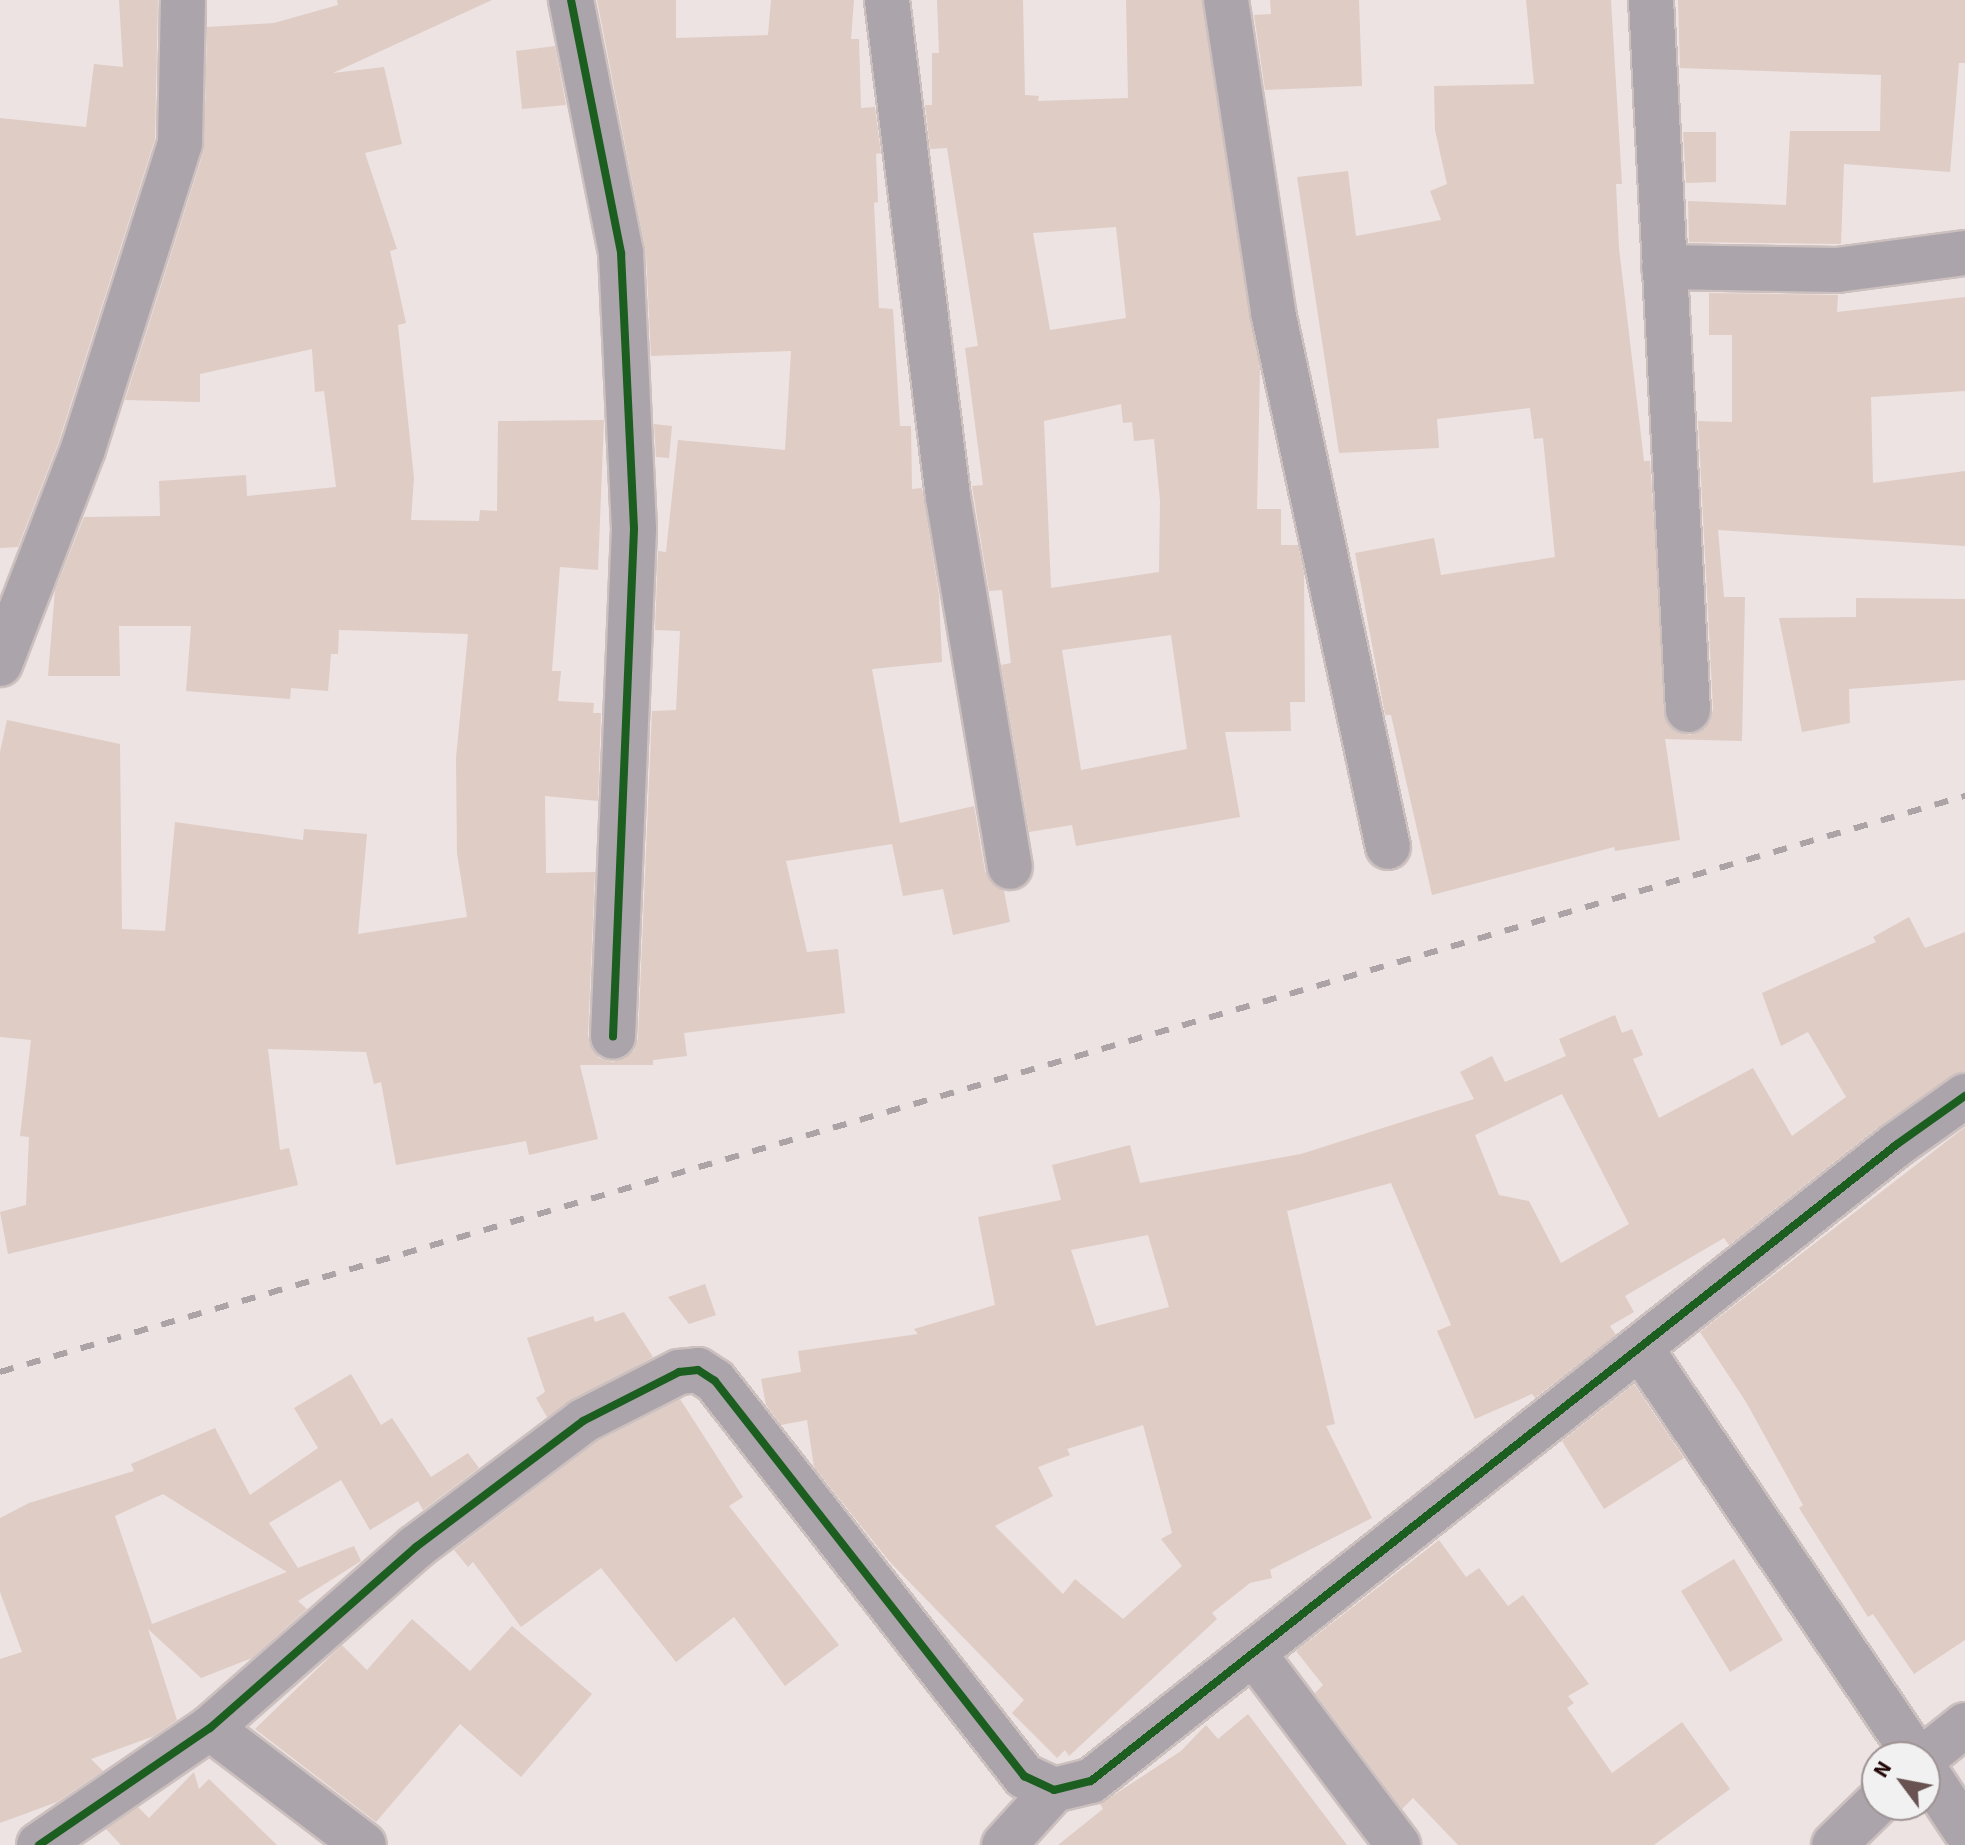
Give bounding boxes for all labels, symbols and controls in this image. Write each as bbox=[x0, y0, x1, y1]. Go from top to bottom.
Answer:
north arrow bbox=[1861, 1741, 1941, 1821]
text: N bbox=[1865, 1755, 1900, 1784]

